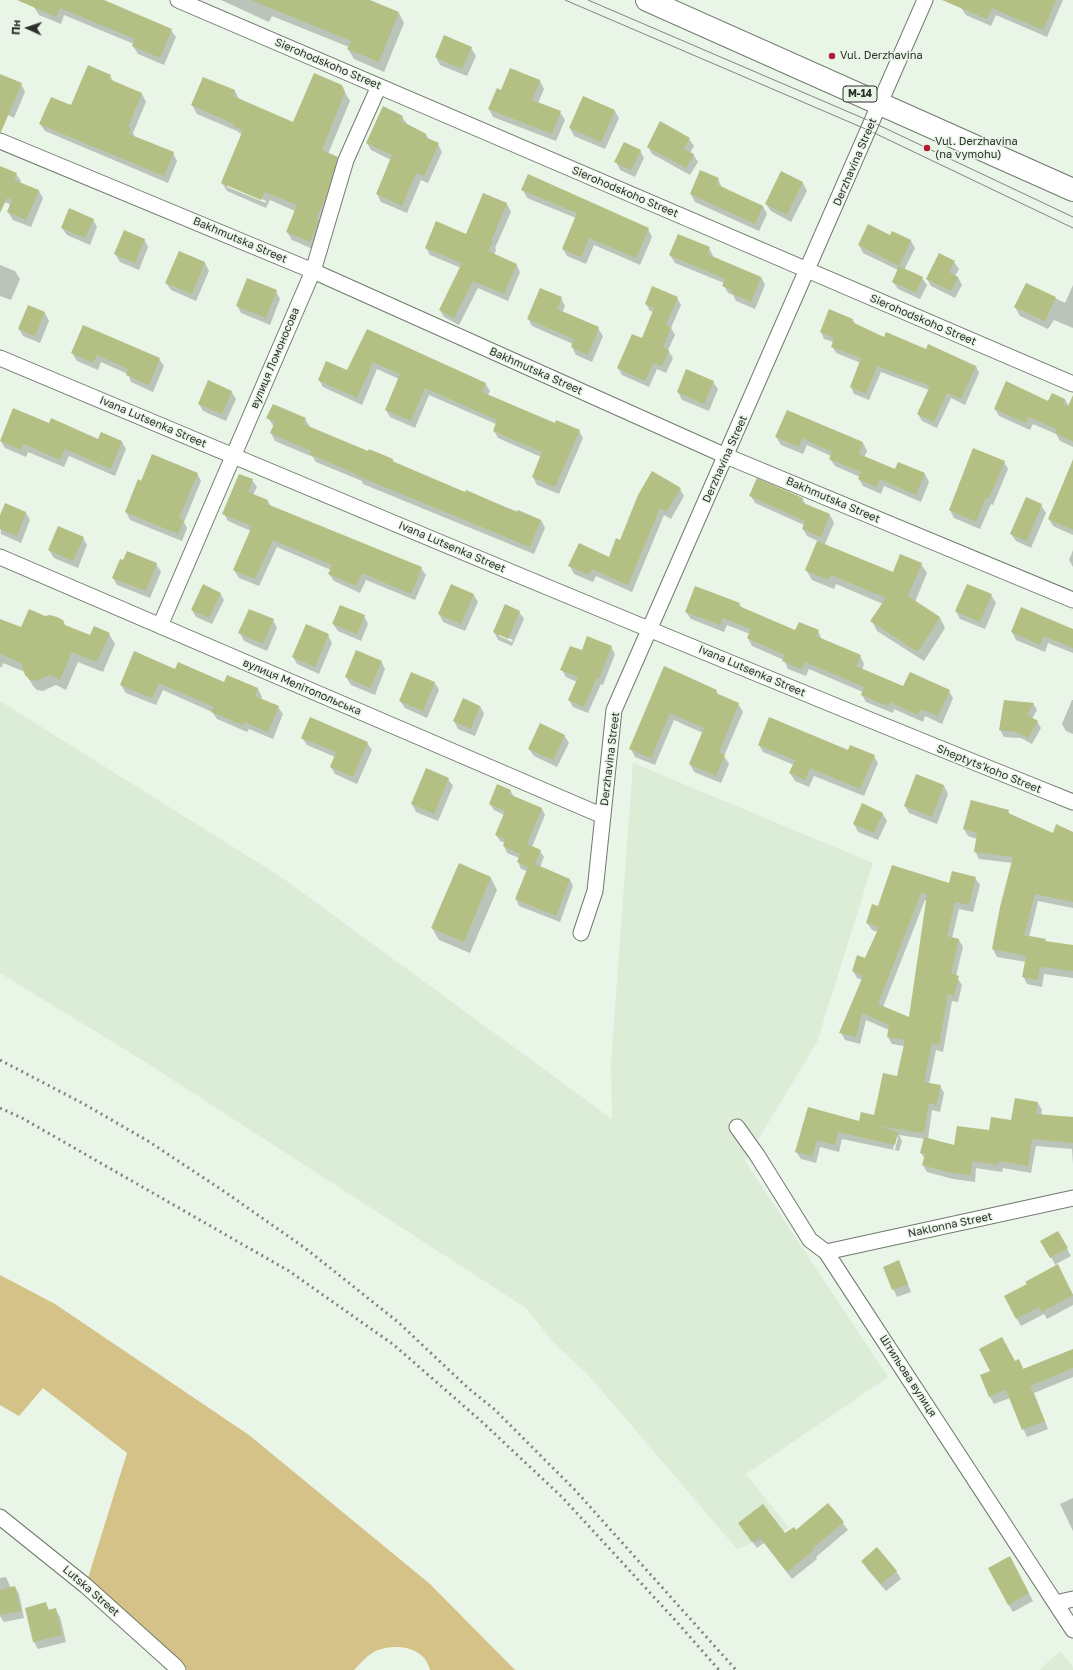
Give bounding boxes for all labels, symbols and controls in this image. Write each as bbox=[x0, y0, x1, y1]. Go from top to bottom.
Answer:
north arrow bbox=[8, 8, 48, 48]
text: Пн bbox=[9, 20, 22, 35]
street label: Sierohodskoho Street bbox=[273, 36, 383, 92]
place label: Vul. Derzhavina bbox=[840, 49, 923, 63]
marker: Vul. Derzhavina bbox=[827, 51, 837, 61]
road number: М-14 bbox=[843, 86, 877, 102]
street label: Derzhavina Street bbox=[831, 116, 879, 208]
place label: Vul. Derzhavina (na vymohu) bbox=[935, 135, 1018, 161]
marker: Vul. Derzhavina (na vymohu) bbox=[922, 143, 932, 153]
street label: Sierohodskoho Street bbox=[570, 164, 680, 220]
street label: Bakhmutska Street bbox=[191, 214, 289, 266]
street label: Sierohodskoho Street bbox=[868, 292, 978, 348]
street label: вулиця Ломоносова bbox=[248, 306, 302, 410]
street label: Bakhmutska Street bbox=[487, 344, 585, 398]
street label: Ivana Lutsenka Street bbox=[98, 393, 208, 451]
street label: Derzhavina Street bbox=[700, 413, 750, 505]
street label: Bakhmutska Street bbox=[784, 474, 882, 526]
street label: Ivana Lutsenka Street bbox=[397, 518, 507, 576]
street label: Ivana Lutsenka Street bbox=[697, 642, 807, 700]
street label: вулиця Мелітопольська bbox=[241, 656, 363, 718]
street label: Derzhavina Street bbox=[598, 711, 622, 807]
street label: Sheptyts'koho Street bbox=[935, 742, 1043, 796]
street label: Naklonna Street bbox=[907, 1210, 993, 1240]
street label: Штильова вулиця bbox=[877, 1333, 939, 1419]
street label: Lutska Street bbox=[60, 1563, 122, 1619]

